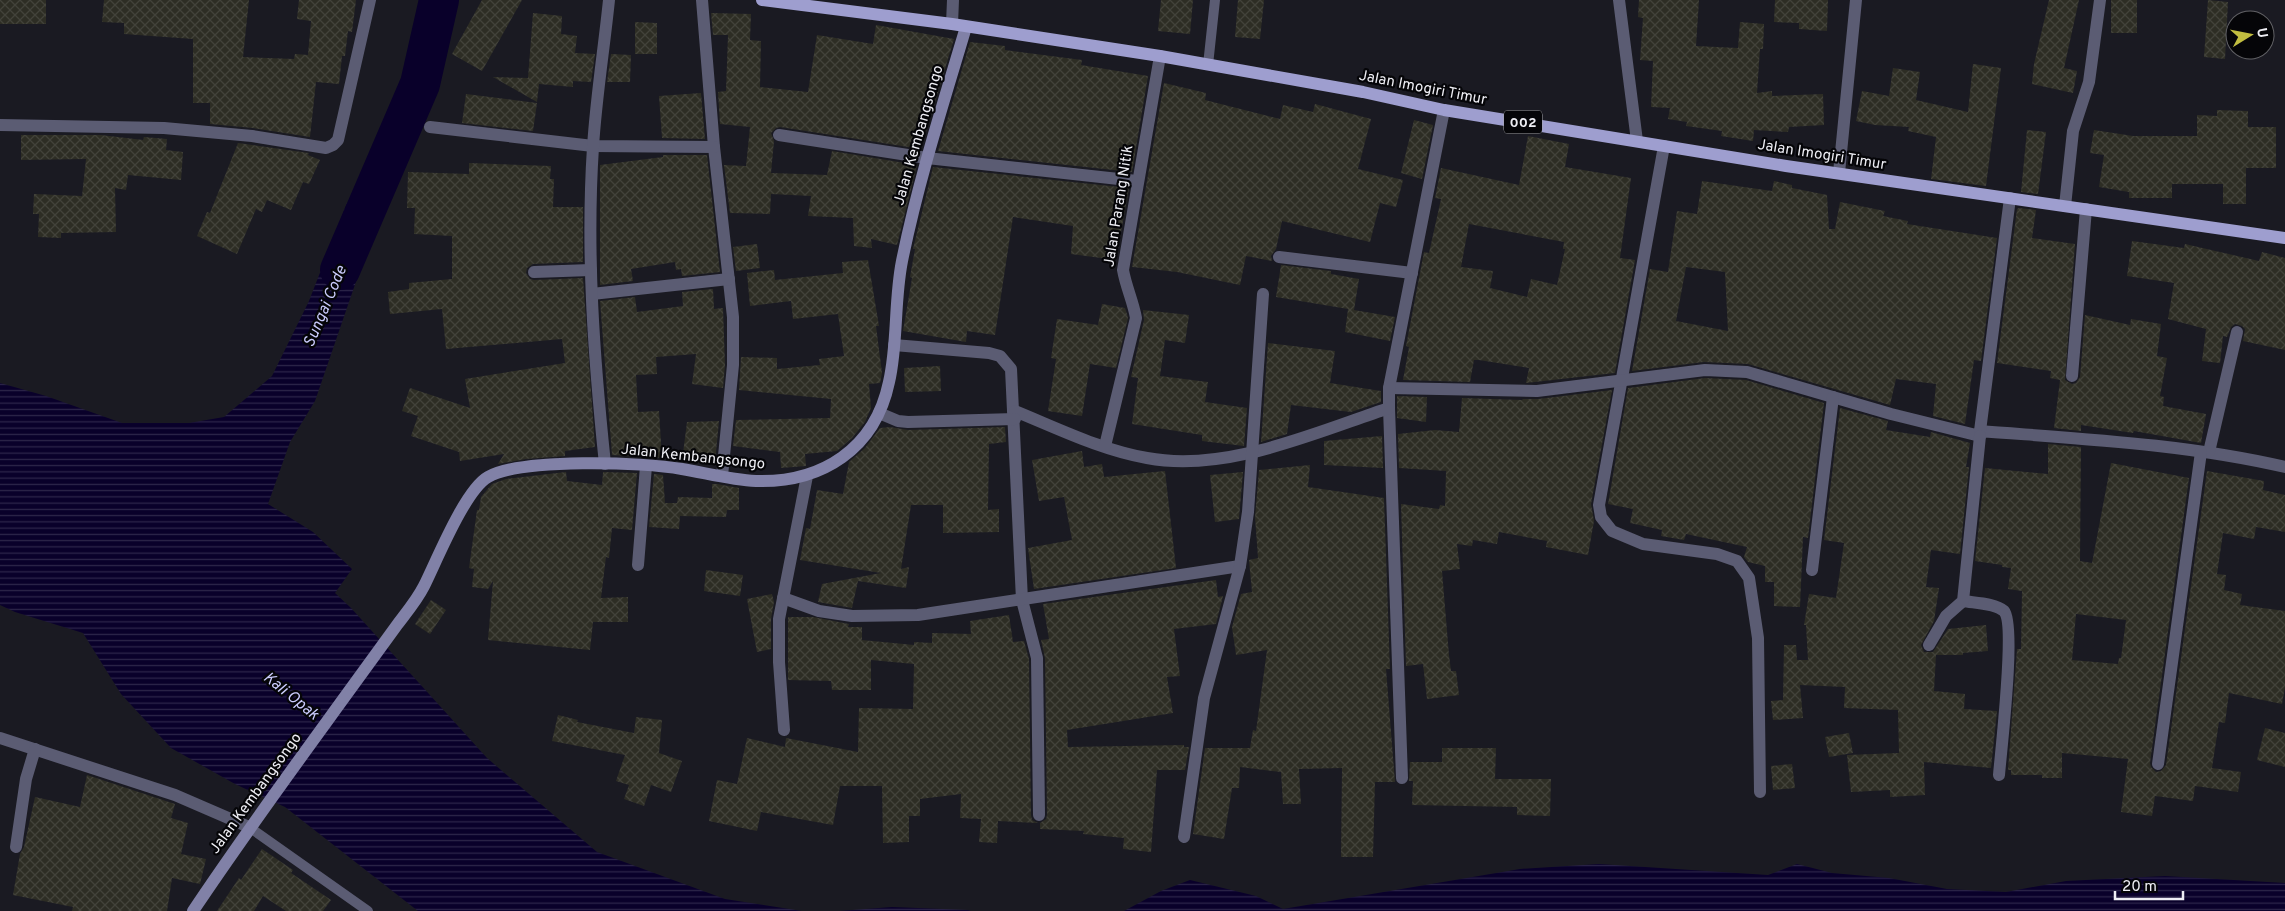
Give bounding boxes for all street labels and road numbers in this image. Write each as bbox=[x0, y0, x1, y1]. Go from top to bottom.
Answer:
street label: Jalan Kembangsongo bbox=[890, 63, 949, 208]
street label: Jalan Imogiri Timur bbox=[1357, 67, 1489, 110]
road number: 002 bbox=[1504, 110, 1542, 134]
street label: Jalan Imogiri Timur bbox=[1756, 136, 1888, 175]
street label: Jalan Parang Nitik bbox=[1100, 144, 1139, 269]
street label: Jalan Kembangsongo bbox=[620, 440, 766, 475]
street label: Jalan Kembangsongo bbox=[206, 730, 306, 858]

